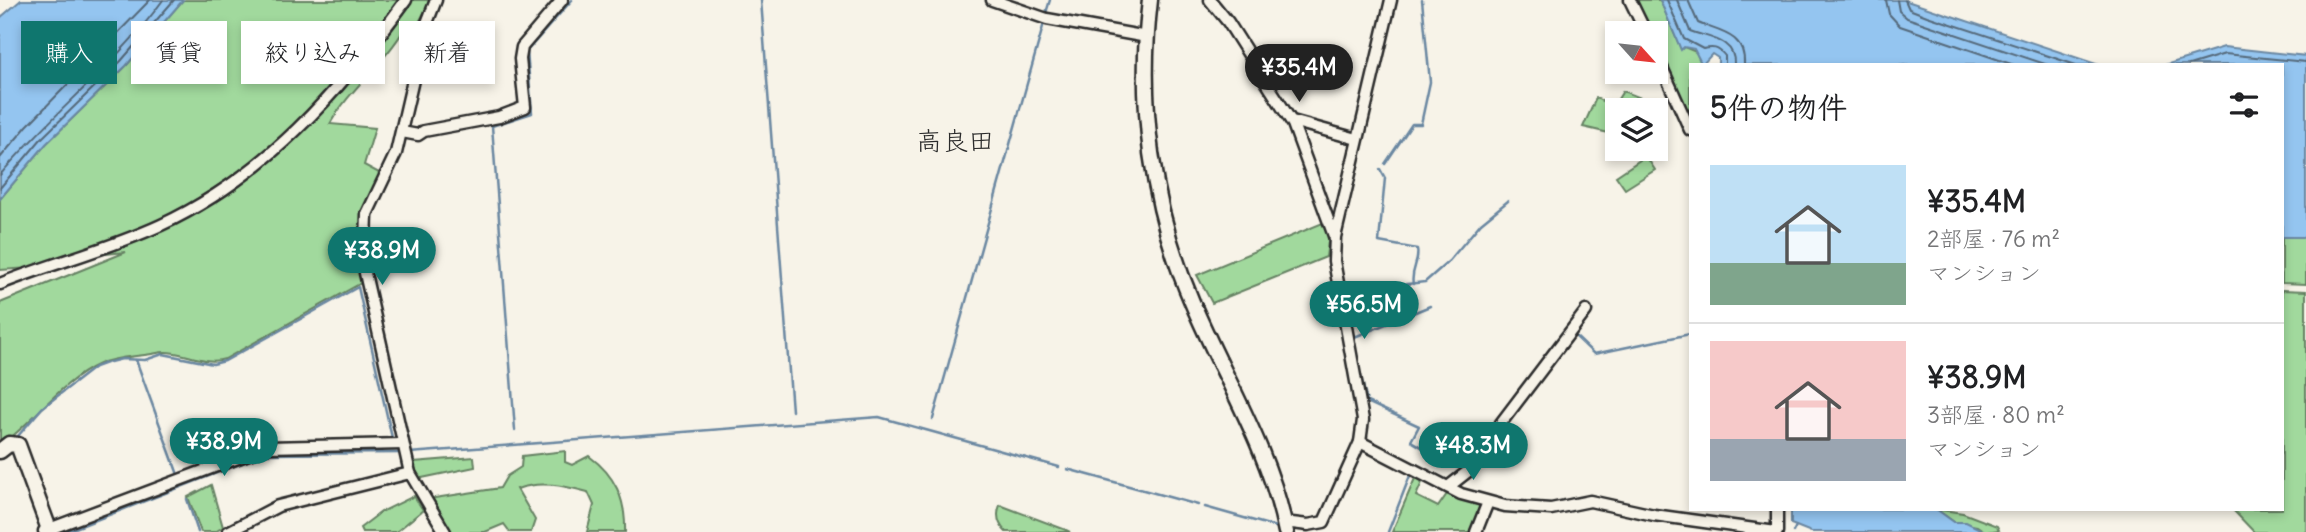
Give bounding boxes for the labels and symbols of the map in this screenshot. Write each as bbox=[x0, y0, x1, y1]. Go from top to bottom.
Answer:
north arrow bbox=[1605, 21, 1668, 84]
pin: ¥35.4M bbox=[1242, 44, 1356, 104]
district label: 高良田 bbox=[916, 124, 994, 157]
pin: ¥38.9M bbox=[325, 228, 439, 287]
pin: ¥56.5M bbox=[1307, 282, 1421, 341]
pin: ¥38.9M bbox=[167, 419, 281, 478]
pin: ¥48.3M bbox=[1416, 422, 1530, 482]

